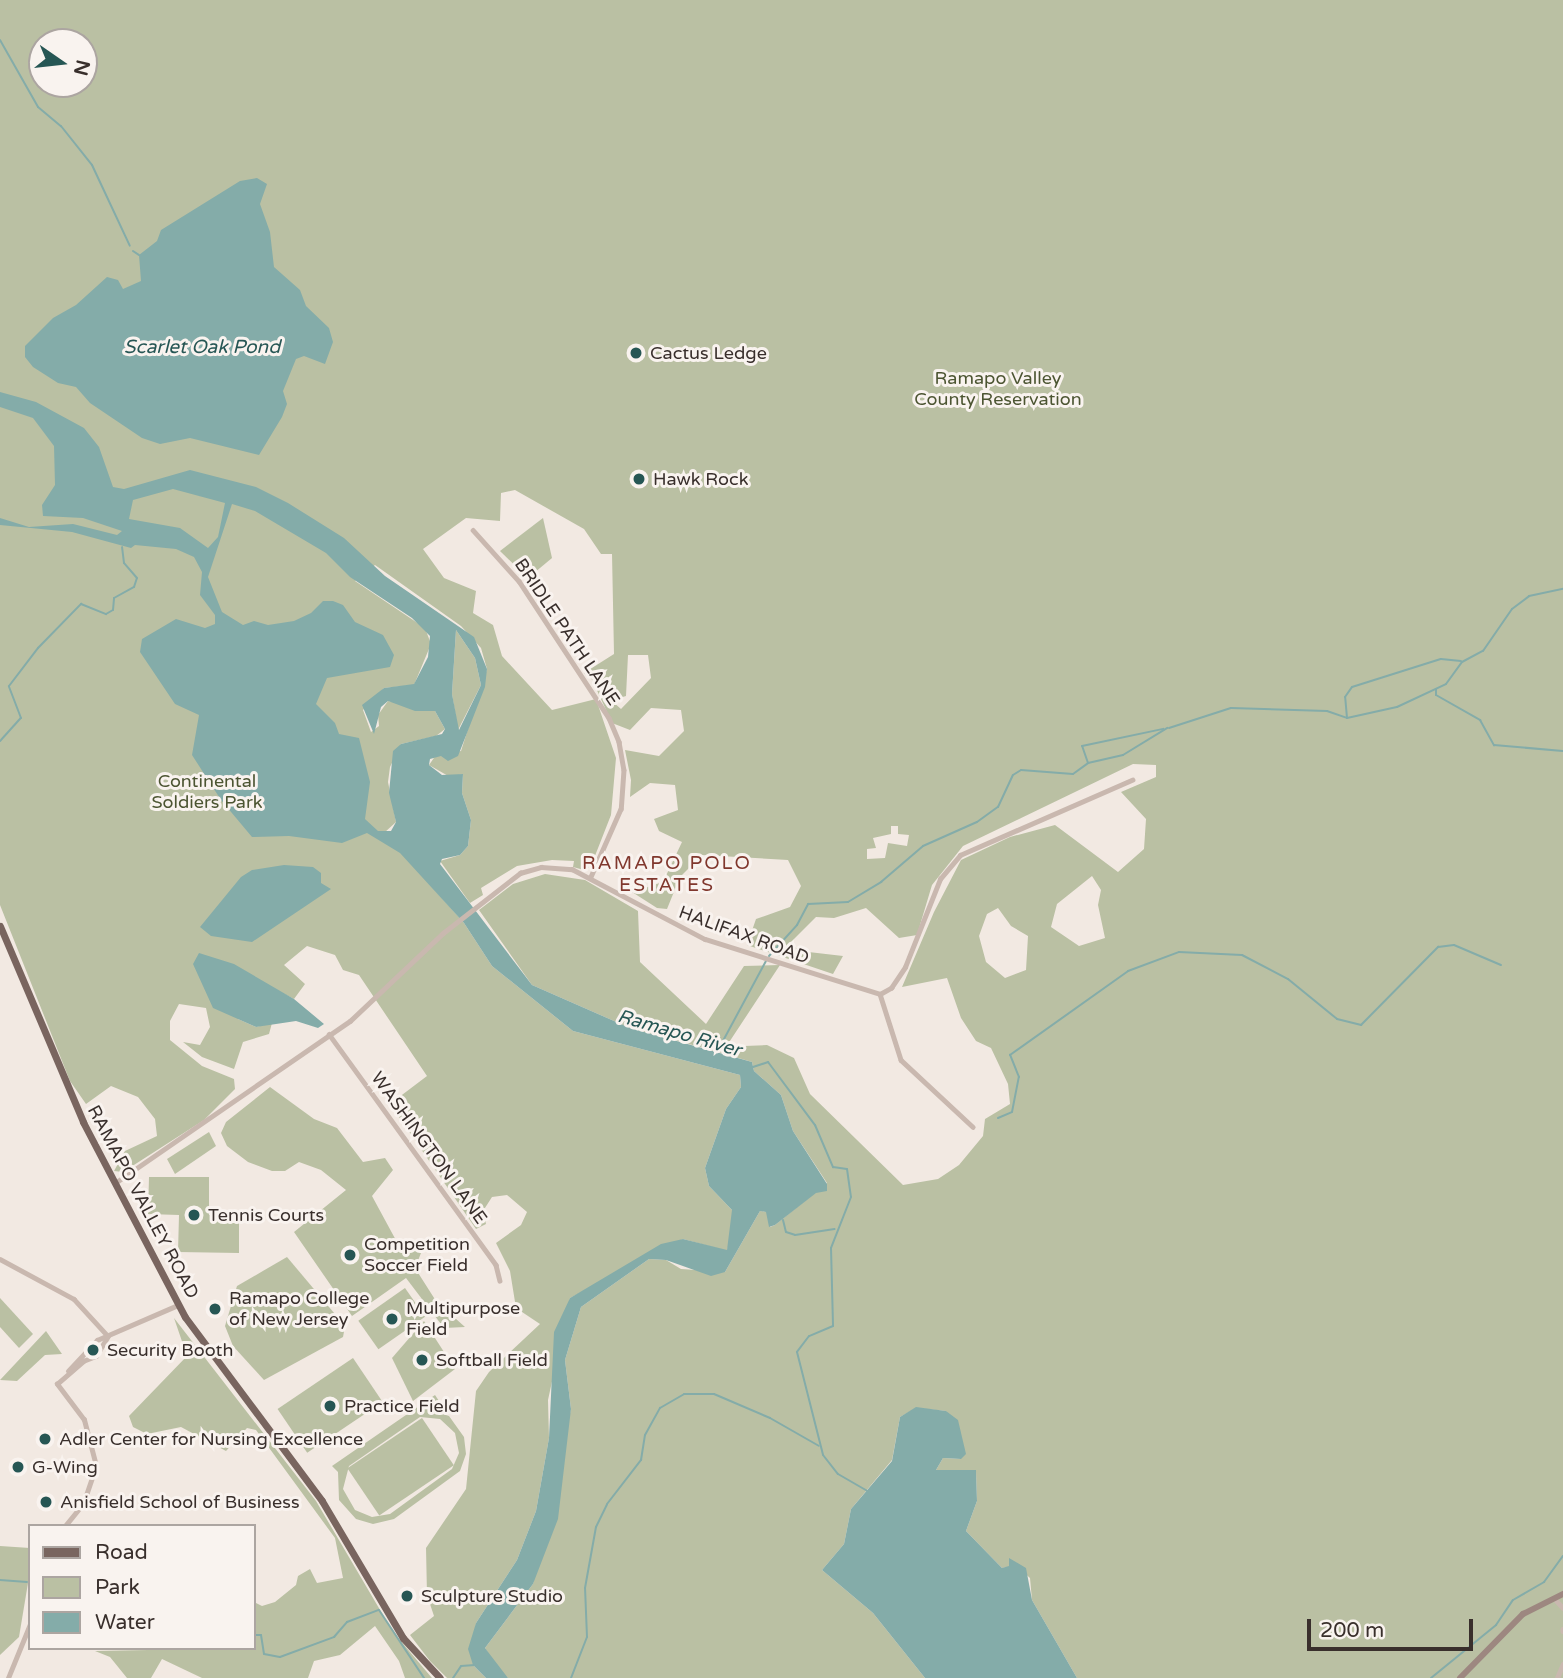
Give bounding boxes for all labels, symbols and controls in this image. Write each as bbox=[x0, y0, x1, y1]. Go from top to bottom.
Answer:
north arrow bbox=[28, 28, 98, 98]
text: N bbox=[69, 58, 94, 78]
water label: Scarlet Oak Pond bbox=[124, 337, 280, 359]
place label: Cactus Ledge bbox=[650, 342, 767, 364]
marker: Cactus Ledge bbox=[628, 345, 644, 361]
park label: Ramapo Valley County Reservation bbox=[914, 368, 1082, 410]
place label: Hawk Rock bbox=[653, 468, 748, 490]
marker: Hawk Rock bbox=[631, 471, 647, 487]
street label: BRIDLE PATH LANE bbox=[510, 554, 624, 710]
park label: Continental Soldiers Park bbox=[151, 771, 263, 814]
district label: RAMAPO POLO ESTATES bbox=[583, 853, 751, 897]
street label: HALIFAX ROAD bbox=[676, 901, 812, 969]
water label: Ramapo River bbox=[615, 1006, 743, 1062]
street label: WASHINGTON LANE bbox=[366, 1068, 492, 1228]
street label: RAMAPO VALLEY ROAD bbox=[83, 1102, 203, 1302]
place label: Tennis Courts bbox=[208, 1204, 324, 1226]
marker: Tennis Courts bbox=[186, 1207, 202, 1223]
place label: Competition Soccer Field bbox=[364, 1234, 470, 1276]
marker: Competition Soccer Field bbox=[342, 1247, 358, 1263]
place label: Ramapo College of New Jersey bbox=[229, 1288, 369, 1330]
place label: Multipurpose Field bbox=[406, 1298, 520, 1340]
marker: Ramapo College of New Jersey bbox=[207, 1301, 223, 1317]
marker: Multipurpose Field bbox=[384, 1311, 400, 1327]
place label: Security Booth bbox=[107, 1339, 233, 1361]
marker: Security Booth bbox=[85, 1342, 101, 1358]
place label: Softball Field bbox=[436, 1349, 548, 1371]
marker: Softball Field bbox=[414, 1352, 430, 1368]
place label: Practice Field bbox=[344, 1395, 460, 1417]
marker: Practice Field bbox=[322, 1398, 338, 1414]
place label: Adler Center for Nursing Excellence bbox=[59, 1428, 363, 1450]
marker: Adler Center for Nursing Excellence bbox=[37, 1431, 53, 1447]
place label: G-Wing bbox=[32, 1456, 98, 1478]
marker: G-Wing bbox=[10, 1459, 26, 1475]
place label: Anisfield School of Business bbox=[60, 1491, 300, 1513]
marker: Anisfield School of Business bbox=[38, 1494, 54, 1510]
legend bbox=[28, 1524, 256, 1650]
text: Road bbox=[95, 1540, 148, 1565]
text: Park bbox=[95, 1575, 140, 1600]
place label: Sculpture Studio bbox=[421, 1585, 563, 1607]
marker: Sculpture Studio bbox=[399, 1588, 415, 1604]
scale bar bbox=[1311, 1604, 1477, 1648]
text: Water bbox=[95, 1610, 155, 1635]
text: 200 m bbox=[1320, 1618, 1384, 1643]

